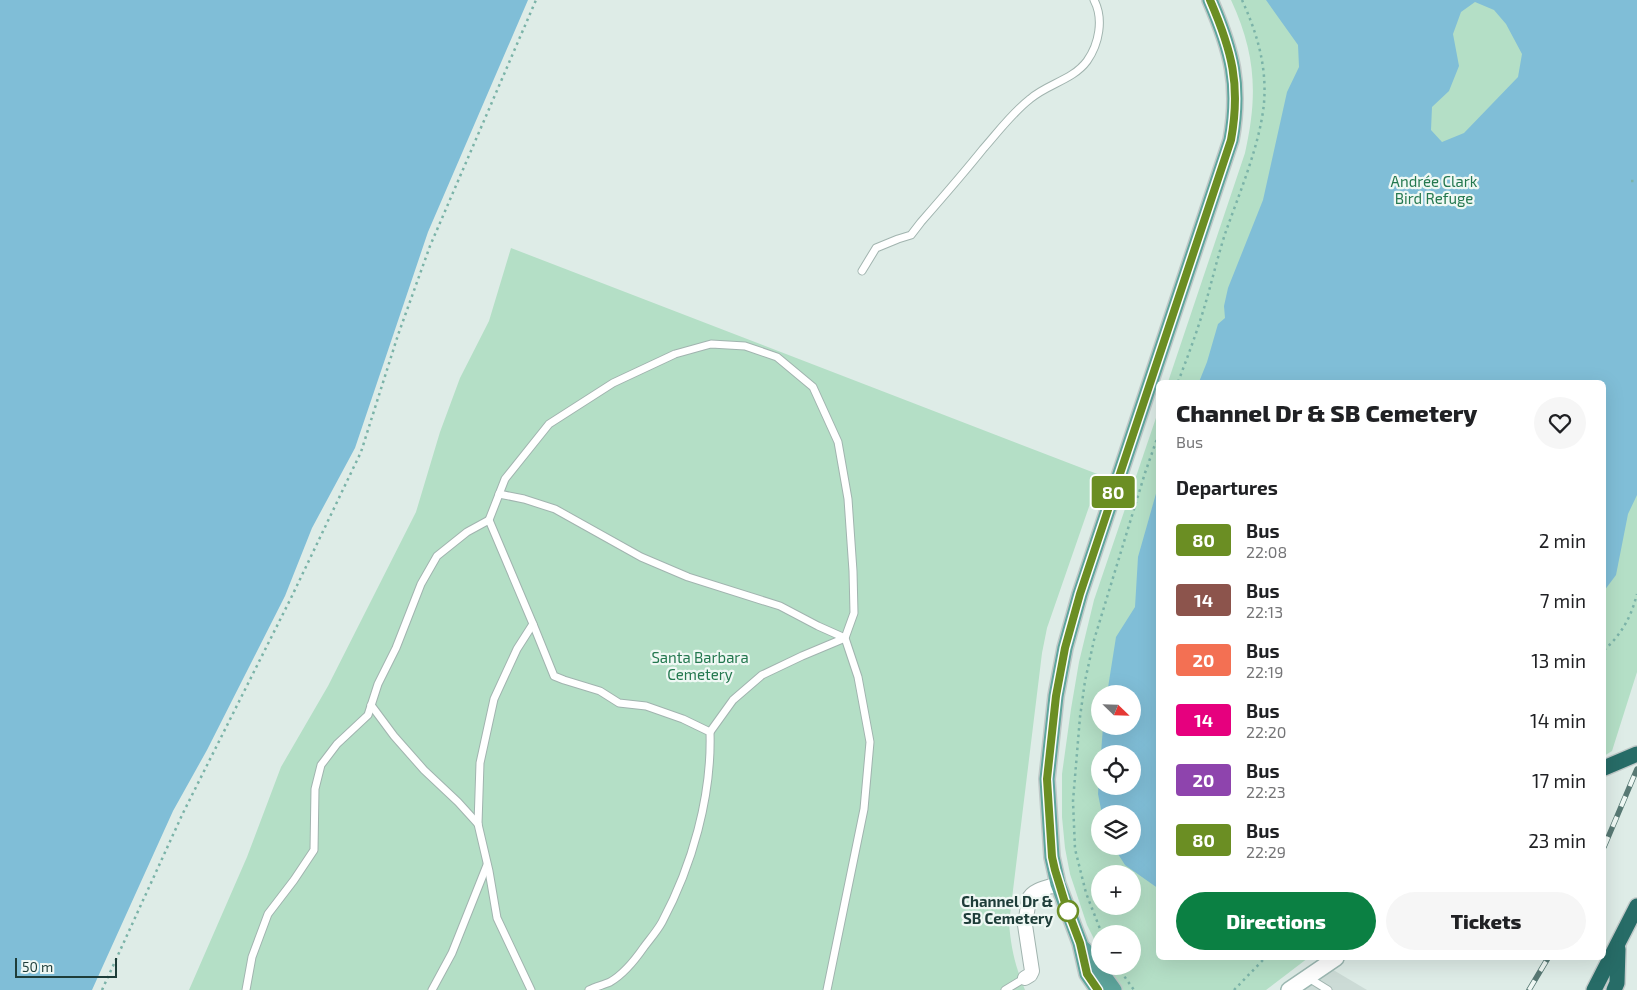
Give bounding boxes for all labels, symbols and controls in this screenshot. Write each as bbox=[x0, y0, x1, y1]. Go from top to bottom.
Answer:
park label: Andrée Clark Bird Refuge bbox=[1391, 172, 1478, 207]
button: heart bbox=[1534, 397, 1586, 449]
text: Channel Dr & SB Cemetery bbox=[1176, 398, 1477, 427]
text: Bus bbox=[1176, 432, 1203, 451]
line badge: 80 bbox=[1090, 476, 1136, 508]
text: Departures bbox=[1176, 476, 1278, 499]
text: 80 bbox=[1102, 481, 1124, 503]
text: Bus bbox=[1246, 519, 1280, 542]
text: 80 bbox=[1192, 529, 1215, 551]
text: 2 min bbox=[1539, 529, 1586, 552]
text: 22:08 bbox=[1246, 542, 1287, 561]
text: Bus bbox=[1246, 579, 1280, 602]
text: 14 bbox=[1194, 589, 1213, 611]
text: 7 min bbox=[1540, 589, 1586, 612]
text: 22:13 bbox=[1246, 602, 1283, 621]
text: Bus bbox=[1246, 639, 1280, 662]
park label: Santa Barbara Cemetery bbox=[651, 648, 749, 683]
text: 20 bbox=[1193, 649, 1214, 671]
text: 13 min bbox=[1531, 649, 1586, 672]
text: 22:19 bbox=[1246, 662, 1283, 681]
north arrow bbox=[1091, 685, 1141, 735]
map controls bbox=[1091, 685, 1141, 975]
text: Bus bbox=[1246, 699, 1280, 722]
text: 14 bbox=[1194, 709, 1213, 731]
text: 14 min bbox=[1530, 709, 1586, 732]
text: 22:20 bbox=[1246, 722, 1286, 741]
button: locate bbox=[1091, 745, 1141, 795]
text: Bus bbox=[1246, 759, 1280, 782]
text: 20 bbox=[1193, 769, 1214, 791]
text: 17 min bbox=[1532, 769, 1586, 792]
text: 22:23 bbox=[1246, 782, 1286, 801]
button: layers bbox=[1091, 805, 1141, 855]
text: Bus bbox=[1246, 819, 1280, 842]
text: 80 bbox=[1192, 829, 1215, 851]
text: 23 min bbox=[1528, 829, 1586, 852]
text: 22:29 bbox=[1246, 842, 1286, 861]
button: + bbox=[1091, 865, 1141, 915]
place label: Channel Dr & SB Cemetery bbox=[961, 892, 1054, 928]
button: Directions bbox=[1176, 892, 1376, 950]
button: Tickets bbox=[1386, 892, 1586, 950]
marker: Channel Dr & SB Cemetery bbox=[1057, 900, 1079, 922]
button: − bbox=[1091, 925, 1141, 975]
scale bar bbox=[15, 955, 118, 978]
text: 50 m bbox=[22, 958, 53, 975]

